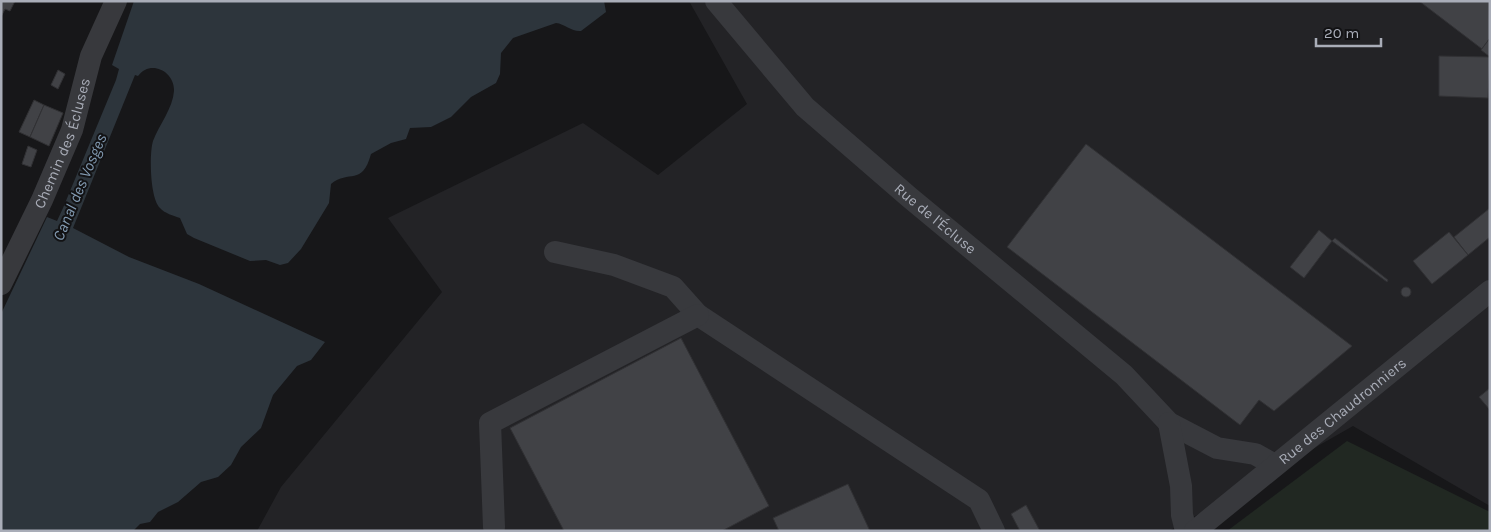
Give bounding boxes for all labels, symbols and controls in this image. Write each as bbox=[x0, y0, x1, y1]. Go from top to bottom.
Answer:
scale bar bbox=[1316, 15, 1381, 47]
text: 20 m bbox=[1324, 24, 1359, 42]
street label: Chemin des Écluses bbox=[30, 76, 94, 212]
water label: Canal des Vosges bbox=[48, 131, 111, 243]
street label: Rue de l'Écluse bbox=[891, 179, 980, 258]
street label: Rue des Chaudronniers bbox=[1275, 354, 1410, 468]

